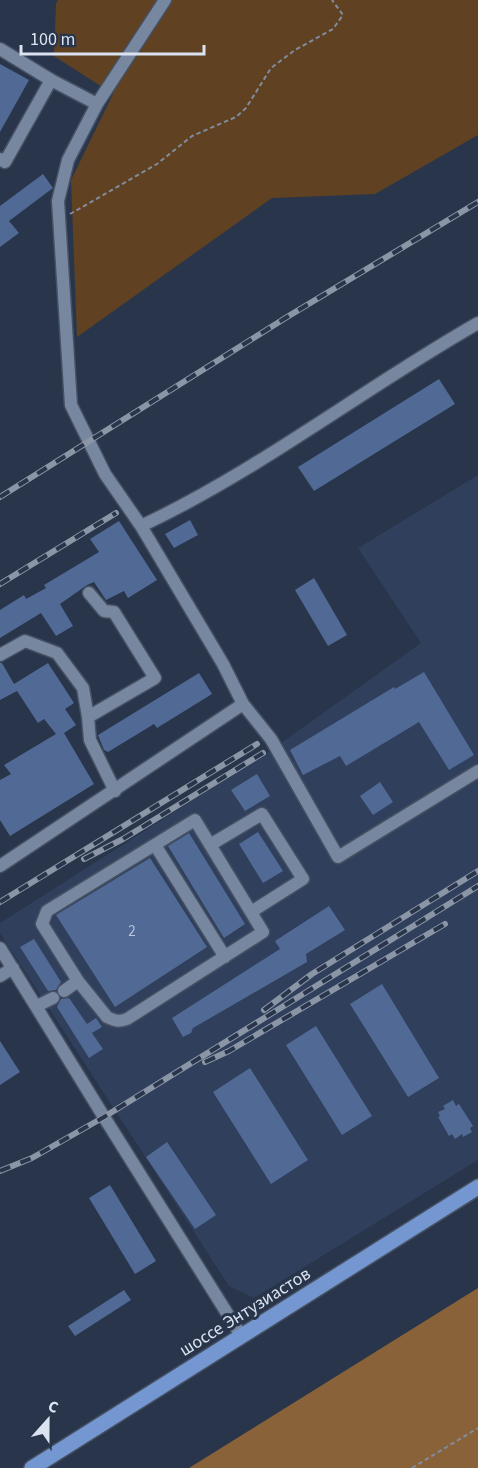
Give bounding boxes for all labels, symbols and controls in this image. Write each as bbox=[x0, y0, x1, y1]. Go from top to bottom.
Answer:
scale bar bbox=[21, 18, 204, 56]
text: 100 m bbox=[30, 27, 75, 52]
house number: 2 bbox=[128, 921, 136, 942]
street label: шоссе Энтузиастов bbox=[174, 1261, 316, 1363]
north arrow bbox=[18, 1390, 78, 1450]
text: С bbox=[45, 1395, 61, 1419]

